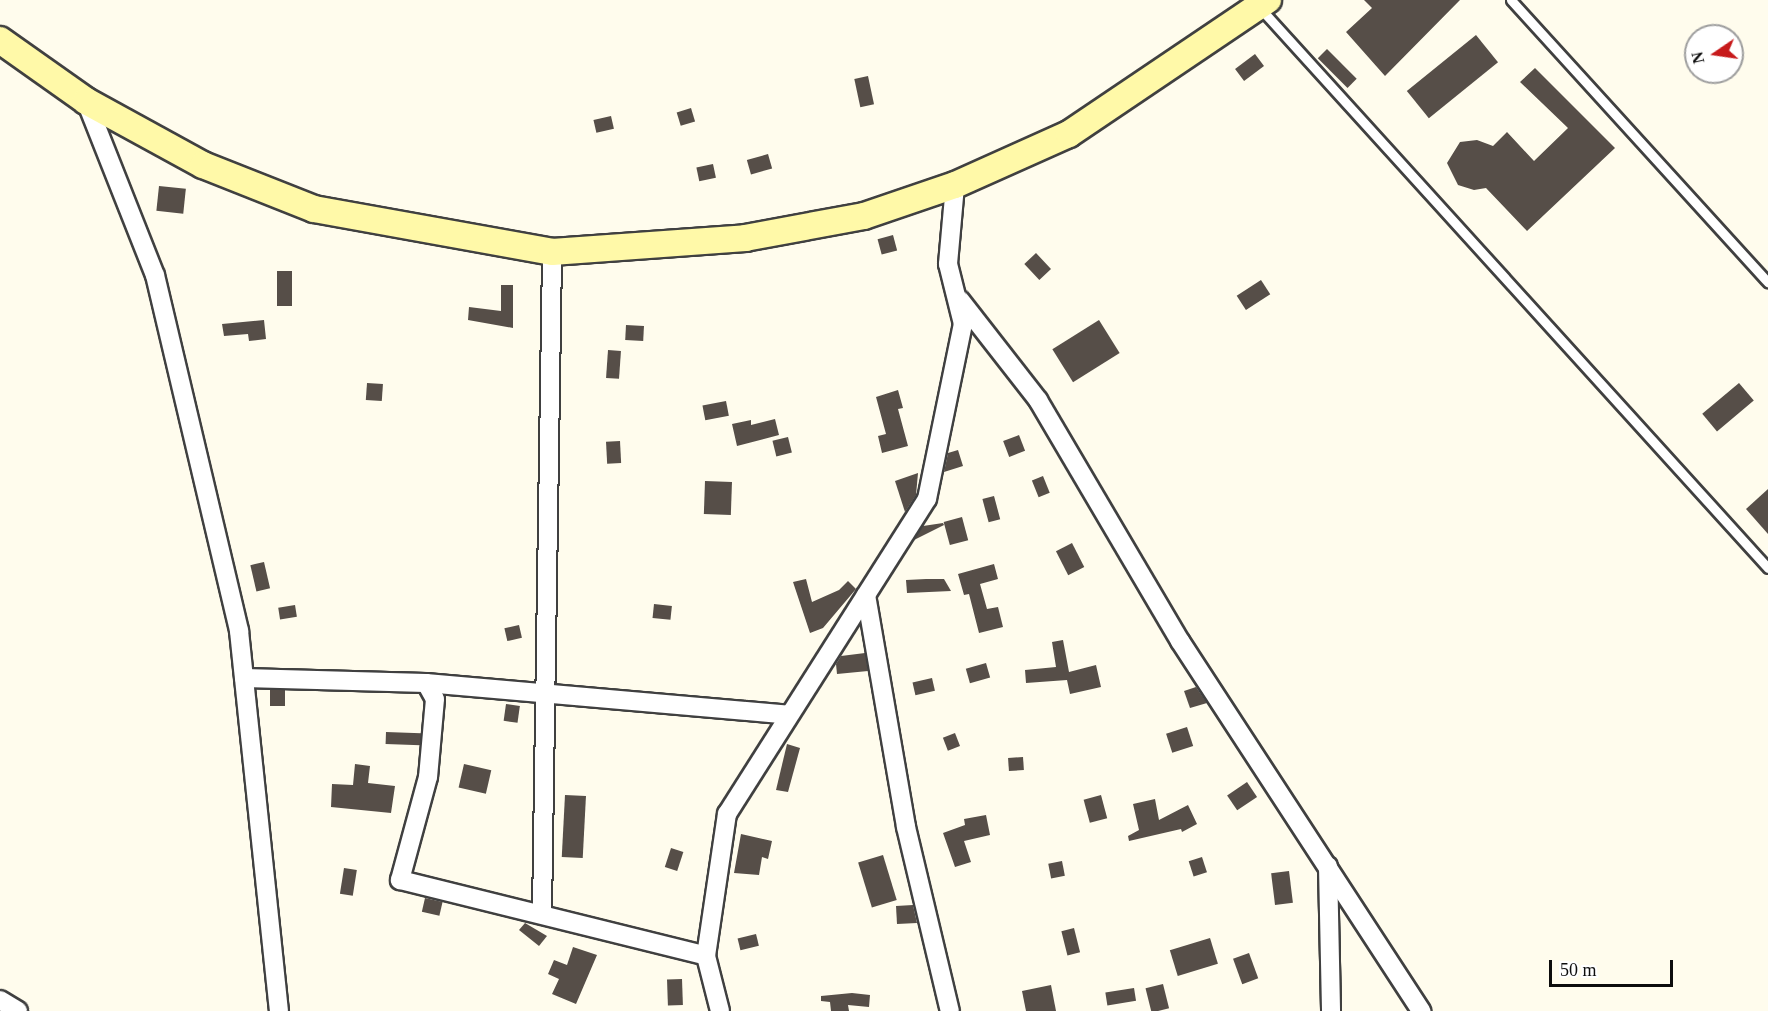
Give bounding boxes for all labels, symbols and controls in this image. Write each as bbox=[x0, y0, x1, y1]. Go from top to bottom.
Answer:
north arrow bbox=[1684, 24, 1744, 84]
text: N bbox=[1688, 50, 1708, 65]
scale bar bbox=[1552, 948, 1676, 986]
text: 50 m bbox=[1560, 960, 1597, 980]

